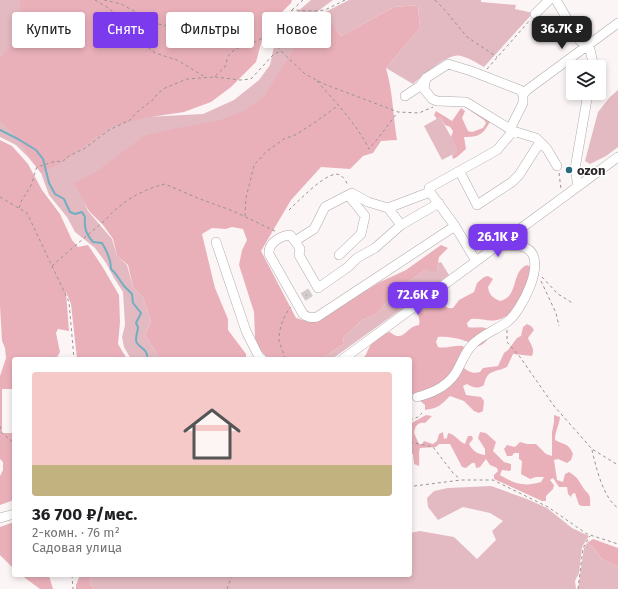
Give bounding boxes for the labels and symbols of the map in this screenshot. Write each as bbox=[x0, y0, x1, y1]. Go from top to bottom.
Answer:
pin: 36.7K ₽ bbox=[525, 16, 599, 50]
place label: ozon bbox=[577, 163, 605, 178]
marker: ozon bbox=[564, 165, 574, 175]
pin: 26.1K ₽ bbox=[461, 224, 535, 258]
pin: 72.6K ₽ bbox=[381, 282, 455, 316]

